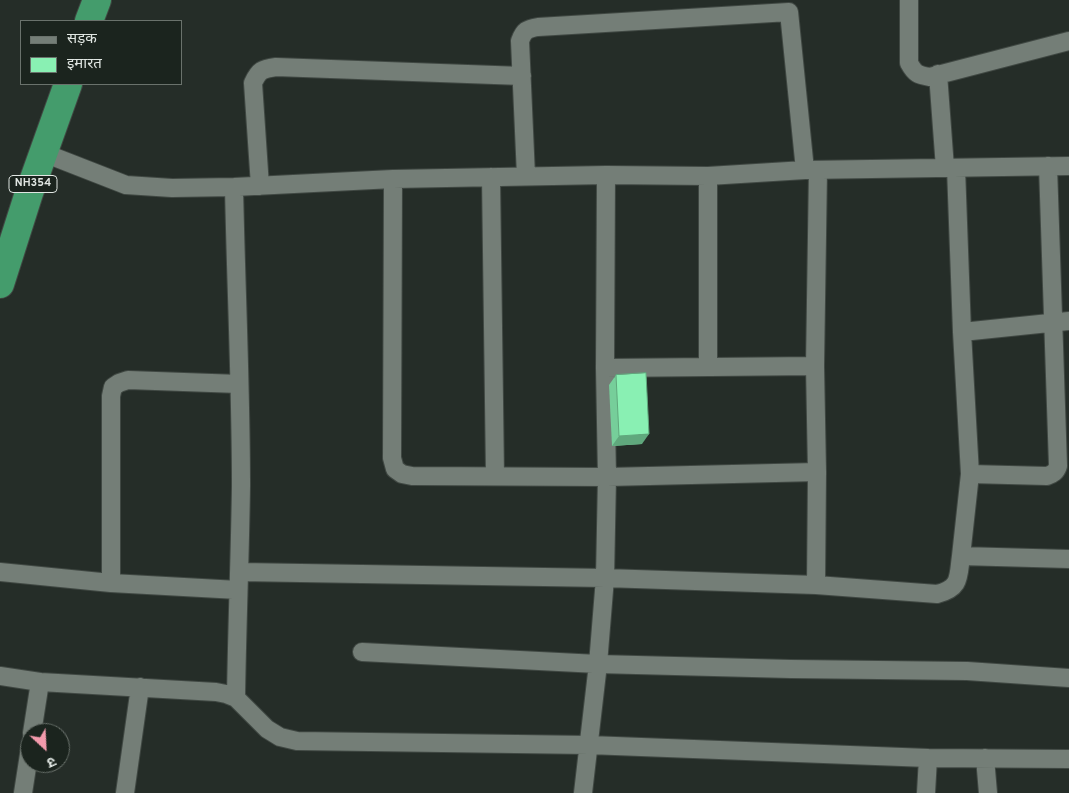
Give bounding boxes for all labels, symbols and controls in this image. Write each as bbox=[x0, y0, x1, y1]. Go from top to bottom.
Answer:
legend bbox=[20, 20, 182, 85]
text: सड़क bbox=[67, 30, 97, 49]
text: इमारत bbox=[67, 55, 102, 74]
road number: NH354 bbox=[9, 175, 57, 192]
north arrow bbox=[20, 723, 70, 773]
text: उ bbox=[44, 752, 58, 771]

